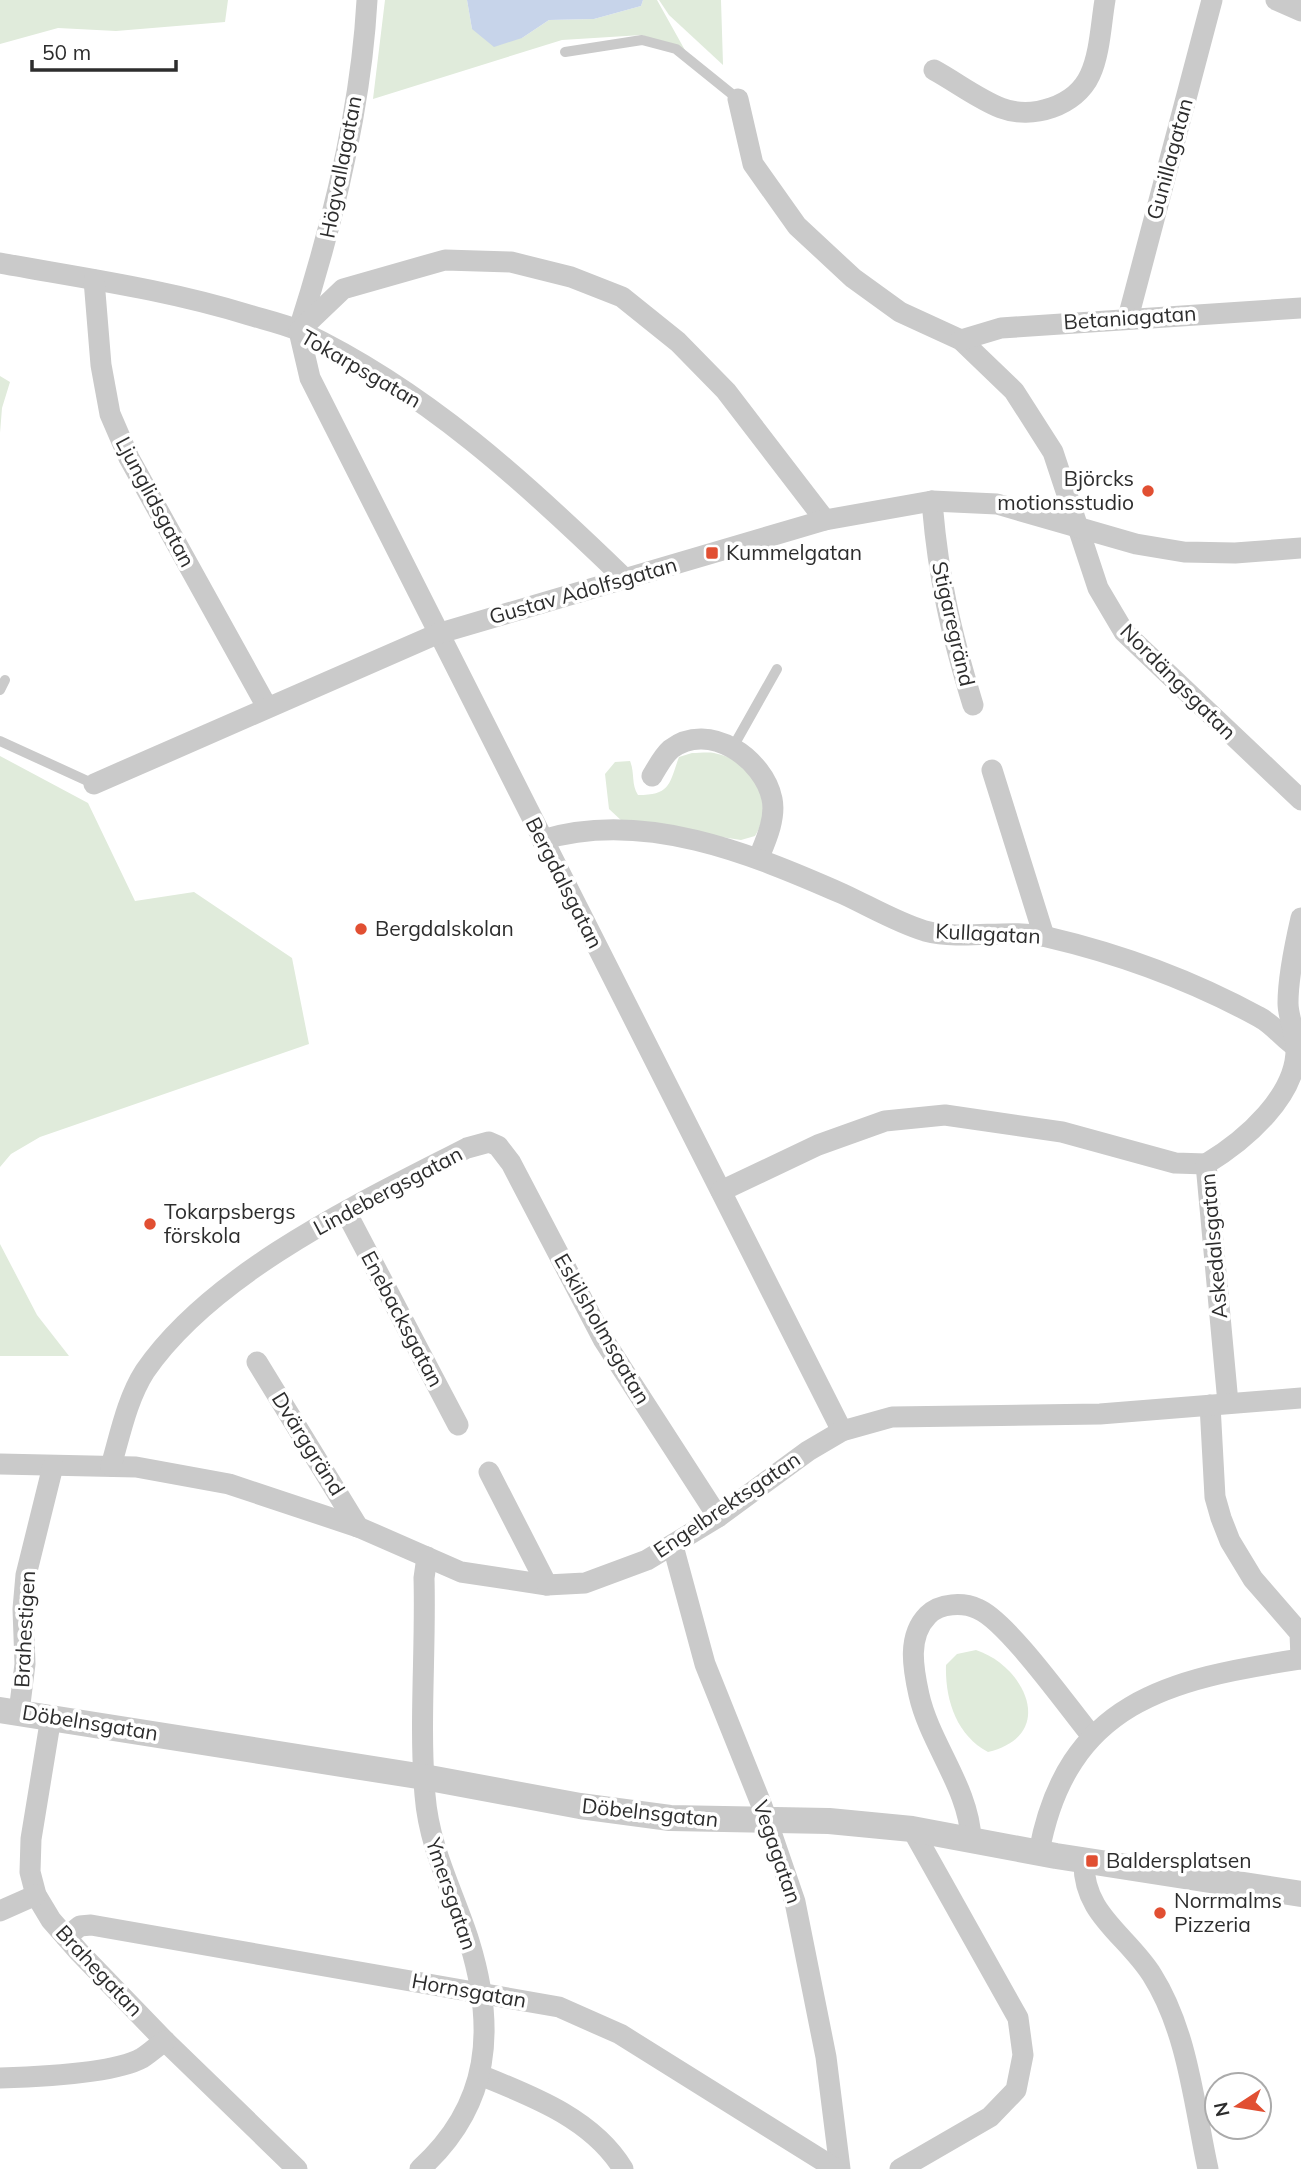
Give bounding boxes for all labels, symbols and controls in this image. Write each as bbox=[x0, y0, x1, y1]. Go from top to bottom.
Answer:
scale bar bbox=[32, 28, 175, 72]
text: 50 m bbox=[42, 39, 91, 65]
street label: Högvallagatan bbox=[313, 93, 367, 240]
street label: Gunillagatan bbox=[1140, 95, 1198, 222]
street label: Betaniagatan bbox=[1063, 299, 1197, 335]
street label: Tokarpsgatan bbox=[297, 323, 426, 413]
street label: Ljunglidsgatan bbox=[111, 432, 201, 571]
place label: Björcks motionsstudio bbox=[997, 465, 1134, 515]
marker: Björcks motionsstudio bbox=[1140, 483, 1156, 499]
place label: Kummelgatan bbox=[726, 539, 862, 565]
marker: Kummelgatan bbox=[704, 545, 720, 561]
street label: Gustav Adolfsgatan bbox=[486, 551, 680, 629]
street label: Stigaregränd bbox=[927, 559, 981, 689]
street label: Nordängsgatan bbox=[1115, 618, 1242, 745]
street label: Bergdalsgatan bbox=[521, 812, 609, 953]
place label: Bergdalskolan bbox=[375, 915, 514, 941]
street label: Kullagatan bbox=[935, 917, 1041, 949]
marker: Bergdalskolan bbox=[353, 921, 369, 937]
street label: Lindebergsgatan bbox=[309, 1140, 466, 1240]
street label: Askedalsgatan bbox=[1194, 1172, 1232, 1320]
place label: Tokarpsbergs förskola bbox=[164, 1198, 296, 1248]
marker: Tokarpsbergs förskola bbox=[142, 1216, 158, 1232]
street label: Enebacksgatan bbox=[356, 1246, 450, 1391]
street label: Eskilsholmsgatan bbox=[549, 1249, 656, 1408]
street label: Dvärggränd bbox=[267, 1387, 351, 1500]
street label: Engelbrektsgatan bbox=[648, 1446, 805, 1563]
street label: Brahestigen bbox=[8, 1570, 40, 1688]
street label: Döbelnsgatan bbox=[20, 1698, 160, 1746]
street label: Döbelnsgatan bbox=[581, 1792, 720, 1832]
street label: Vegagatan bbox=[748, 1797, 808, 1907]
street label: Ymersgatan bbox=[420, 1833, 483, 1953]
place label: Baldersplatsen bbox=[1106, 1847, 1252, 1873]
marker: Baldersplatsen bbox=[1084, 1853, 1100, 1869]
place label: Norrmalms Pizzeria bbox=[1174, 1887, 1282, 1937]
marker: Norrmalms Pizzeria bbox=[1152, 1905, 1168, 1921]
street label: Brahegatan bbox=[51, 1919, 149, 2021]
street label: Hornsgatan bbox=[410, 1967, 529, 2013]
north arrow bbox=[1203, 2071, 1273, 2141]
text: N bbox=[1208, 2100, 1235, 2119]

